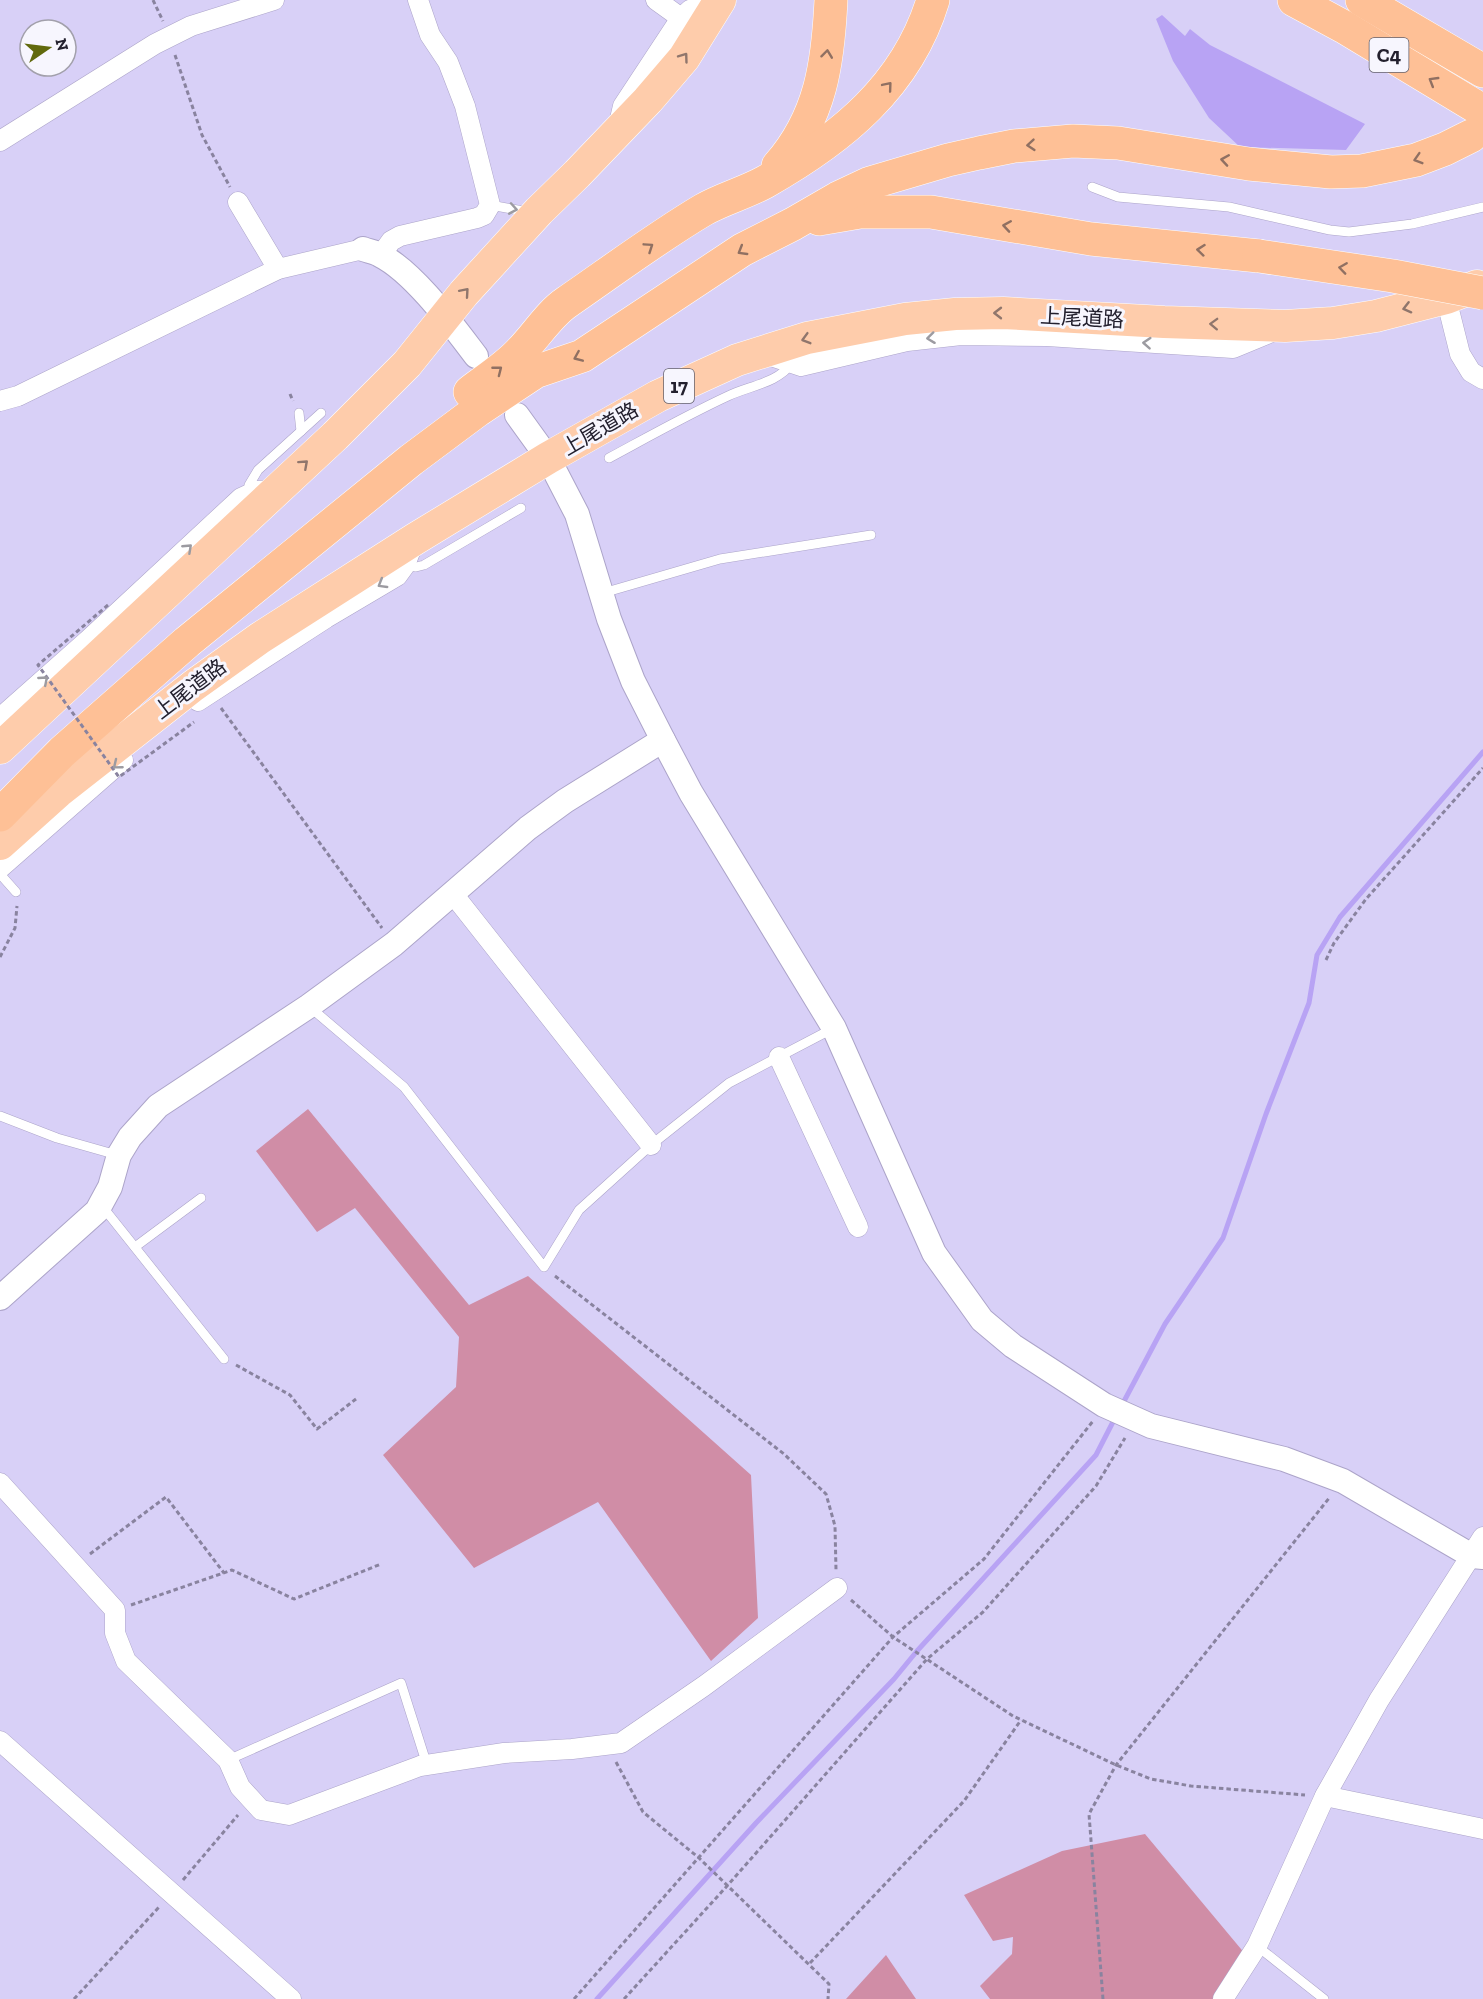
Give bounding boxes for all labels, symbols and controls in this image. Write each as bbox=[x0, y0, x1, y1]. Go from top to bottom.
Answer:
north arrow bbox=[18, 18, 78, 78]
text: N bbox=[51, 36, 73, 53]
road number: C4 bbox=[1370, 38, 1408, 72]
one-way arrow bbox=[820, 49, 833, 58]
one-way arrow bbox=[677, 52, 688, 63]
one-way arrow bbox=[1429, 77, 1439, 89]
one-way arrow bbox=[880, 82, 891, 93]
one-way arrow bbox=[1027, 138, 1036, 151]
one-way arrow bbox=[1413, 152, 1424, 164]
one-way arrow bbox=[1220, 155, 1229, 167]
one-way arrow bbox=[508, 202, 518, 215]
one-way arrow bbox=[1003, 220, 1012, 232]
one-way arrow bbox=[642, 243, 653, 254]
one-way arrow bbox=[738, 244, 748, 256]
one-way arrow bbox=[1196, 244, 1205, 257]
one-way arrow bbox=[1338, 263, 1347, 275]
one-way arrow bbox=[458, 288, 469, 299]
one-way arrow bbox=[1403, 300, 1413, 313]
street label: 上尾道路 bbox=[1039, 303, 1125, 332]
one-way arrow bbox=[994, 307, 1003, 319]
one-way arrow bbox=[1210, 317, 1219, 330]
one-way arrow bbox=[801, 332, 812, 344]
one-way arrow bbox=[927, 332, 936, 344]
one-way arrow bbox=[1143, 336, 1152, 349]
one-way arrow bbox=[573, 350, 584, 362]
one-way arrow bbox=[492, 366, 503, 377]
road number: 17 bbox=[664, 369, 694, 403]
street label: 上尾道路 bbox=[557, 397, 642, 460]
one-way arrow bbox=[297, 460, 307, 471]
one-way arrow bbox=[181, 544, 191, 555]
one-way arrow bbox=[378, 577, 388, 589]
street label: 上尾道路 bbox=[149, 653, 231, 724]
one-way arrow bbox=[37, 676, 48, 687]
one-way arrow bbox=[113, 757, 124, 768]

